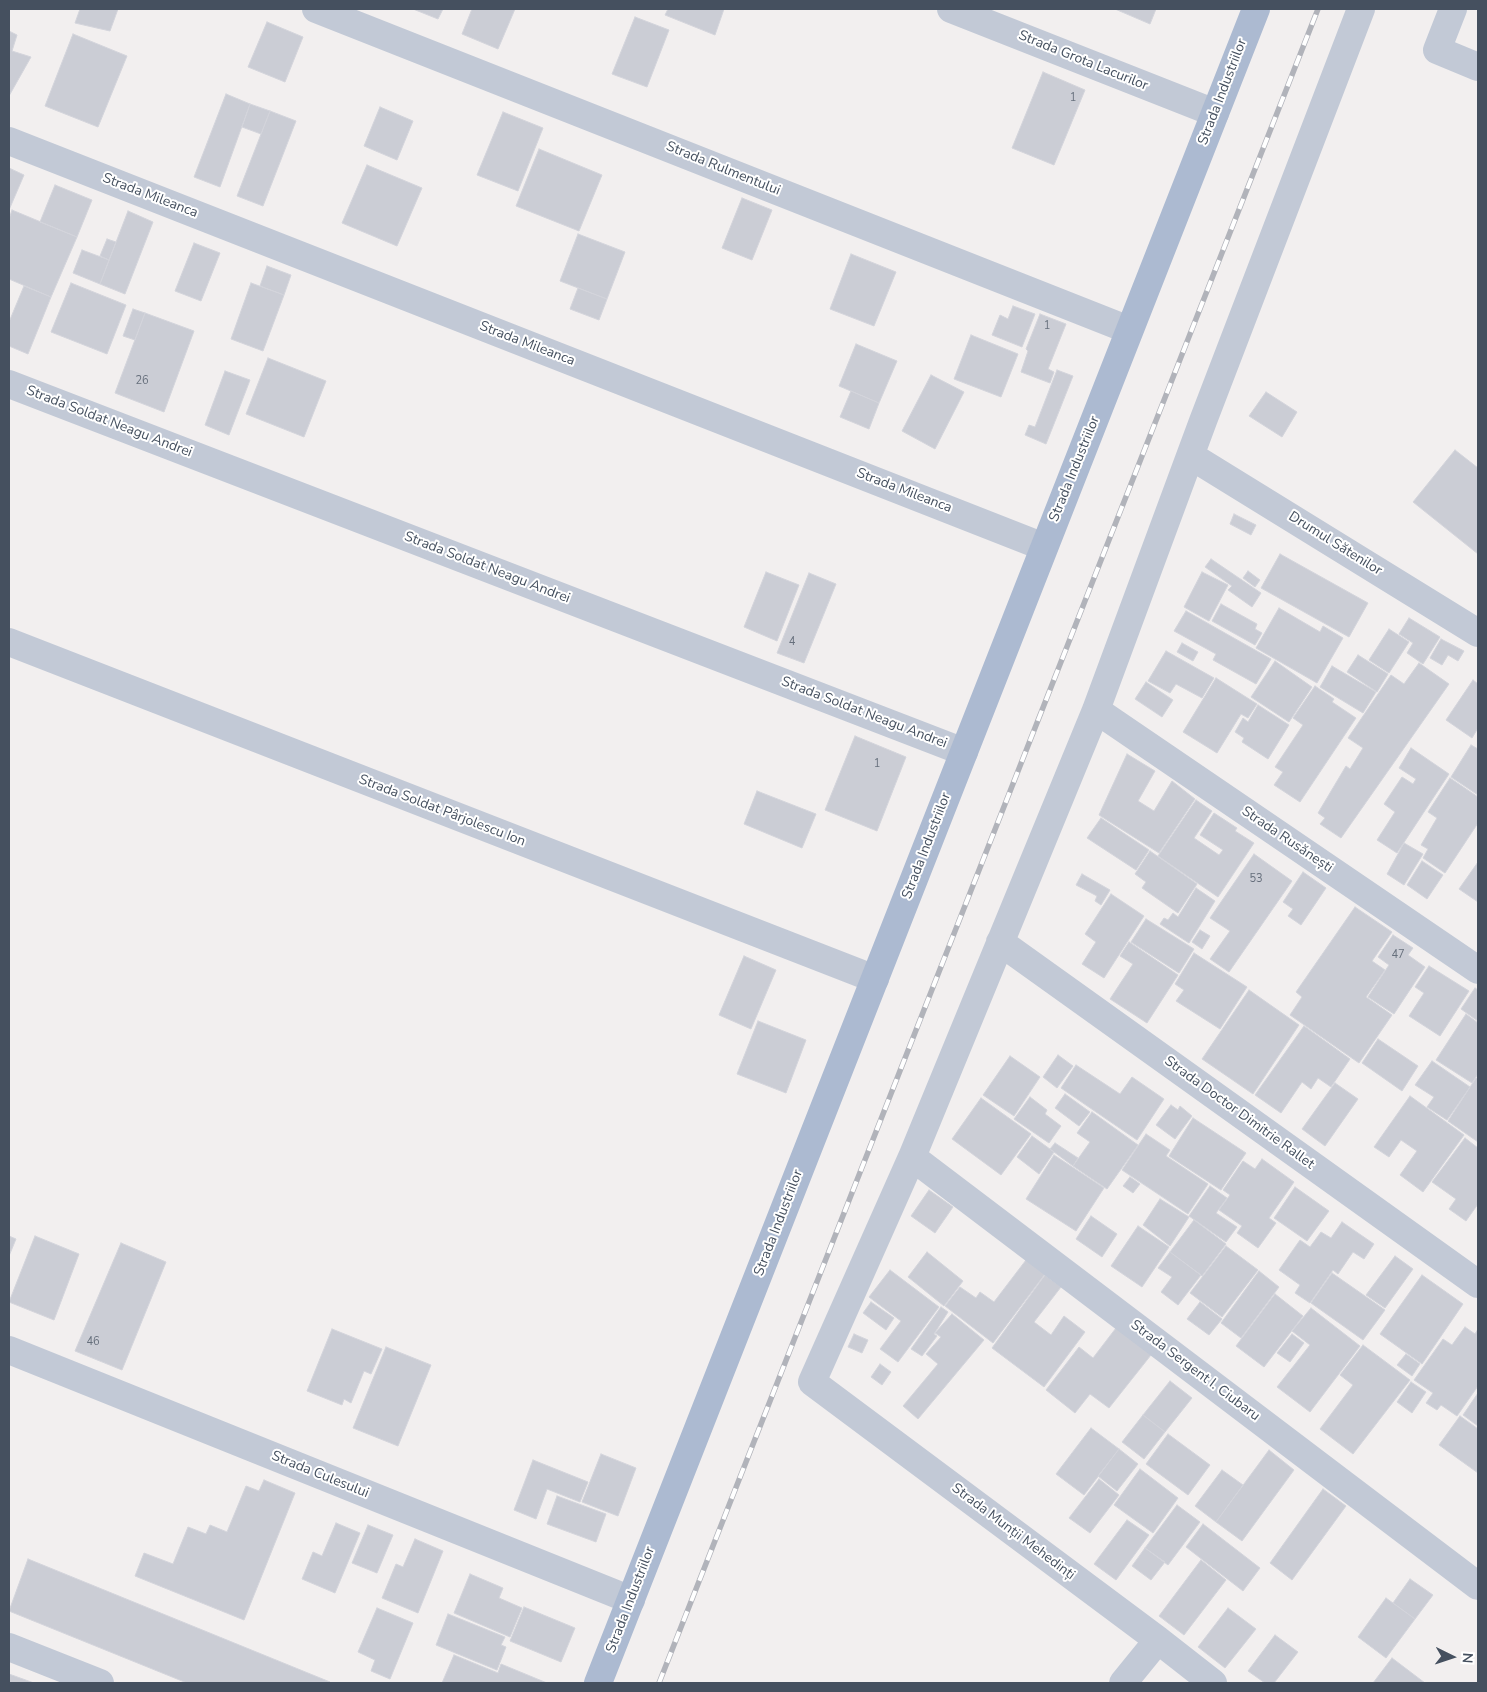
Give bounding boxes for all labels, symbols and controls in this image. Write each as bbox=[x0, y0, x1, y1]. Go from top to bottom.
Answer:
street label: Strada Grota Lacurilor bbox=[1016, 27, 1150, 95]
street label: Strada Industriilor bbox=[1195, 36, 1251, 148]
house number: 1 bbox=[1070, 91, 1076, 105]
street label: Strada Rulmentului bbox=[663, 138, 783, 200]
street label: Strada Mileanca bbox=[100, 170, 200, 222]
street label: Strada Mileanca bbox=[477, 318, 577, 370]
house number: 1 bbox=[1044, 319, 1050, 333]
house number: 26 bbox=[135, 374, 149, 388]
street label: Strada Soldat Neagu Andrei bbox=[24, 383, 194, 461]
street label: Strada Industriilor bbox=[1046, 414, 1104, 524]
street label: Strada Mileanca bbox=[854, 465, 954, 517]
street label: Drumul Sătenilor bbox=[1285, 508, 1385, 580]
street label: Strada Soldat Neagu Andrei bbox=[402, 529, 572, 607]
house number: 4 bbox=[789, 635, 795, 649]
street label: Strada Soldat Neagu Andrei bbox=[779, 674, 949, 752]
house number: 1 bbox=[874, 757, 880, 771]
street label: Strada Soldat Pârjolescu Ion bbox=[356, 771, 528, 851]
street label: Strada Industriilor bbox=[899, 790, 955, 902]
street label: Strada Rusănești bbox=[1238, 803, 1336, 877]
house number: 53 bbox=[1249, 872, 1263, 886]
house number: 47 bbox=[1391, 948, 1405, 962]
street label: Strada Doctor Dimitrie Rallet bbox=[1161, 1053, 1317, 1173]
street label: Strada Industriilor bbox=[751, 1167, 807, 1279]
street label: Strada Sergent I. Ciubaru bbox=[1127, 1317, 1263, 1425]
house number: 46 bbox=[86, 1335, 100, 1349]
street label: Strada Culesului bbox=[269, 1448, 371, 1502]
street label: Strada Munții Mehedinți bbox=[948, 1480, 1078, 1584]
street label: Strada Industriilor bbox=[603, 1544, 659, 1656]
north arrow bbox=[1427, 1632, 1477, 1682]
text: N bbox=[1458, 1652, 1477, 1664]

